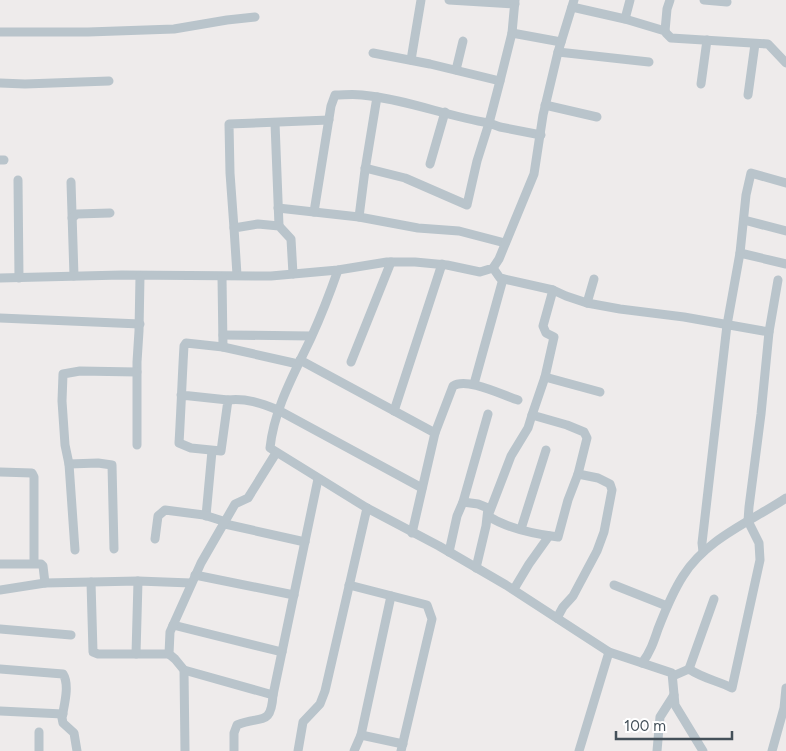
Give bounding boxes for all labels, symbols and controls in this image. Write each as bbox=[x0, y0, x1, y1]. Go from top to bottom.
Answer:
scale bar bbox=[616, 708, 732, 740]
text: 100 m bbox=[624, 717, 666, 735]

